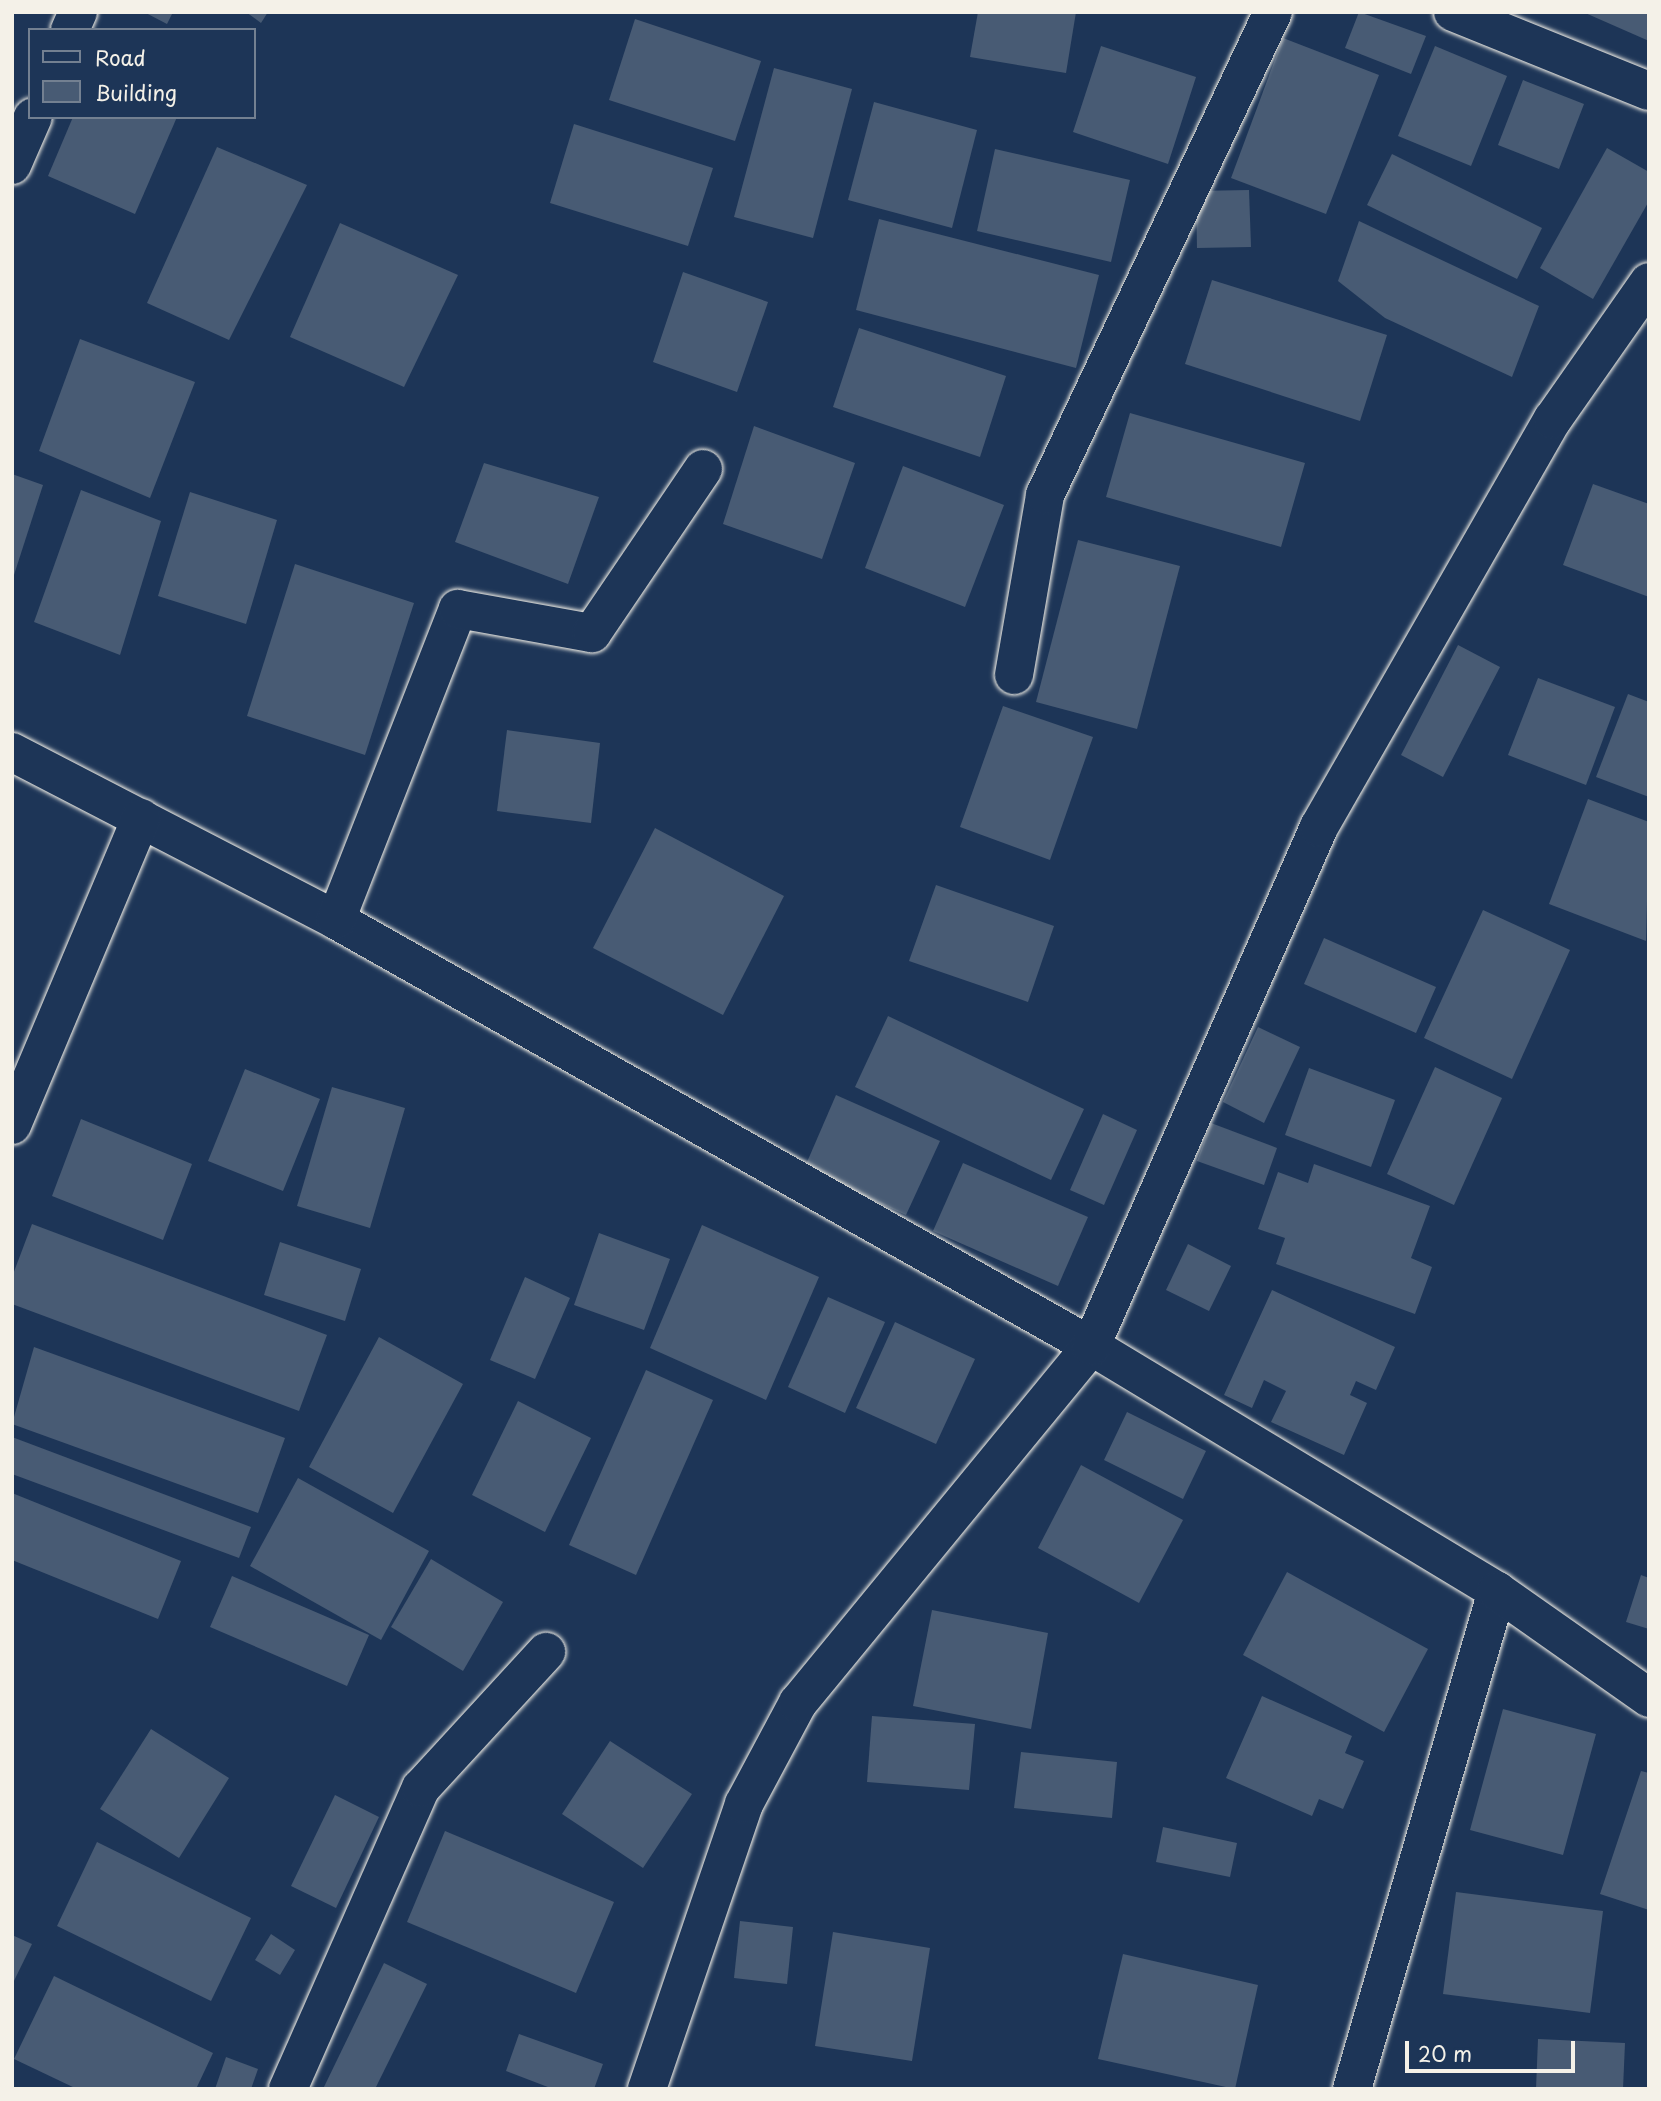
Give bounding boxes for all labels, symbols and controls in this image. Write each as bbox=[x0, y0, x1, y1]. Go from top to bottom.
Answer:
legend bbox=[28, 28, 256, 119]
text: Road bbox=[95, 41, 146, 73]
text: Building bbox=[95, 76, 177, 108]
scale bar bbox=[1409, 2028, 1579, 2072]
text: 20 m bbox=[1418, 2037, 1472, 2069]

